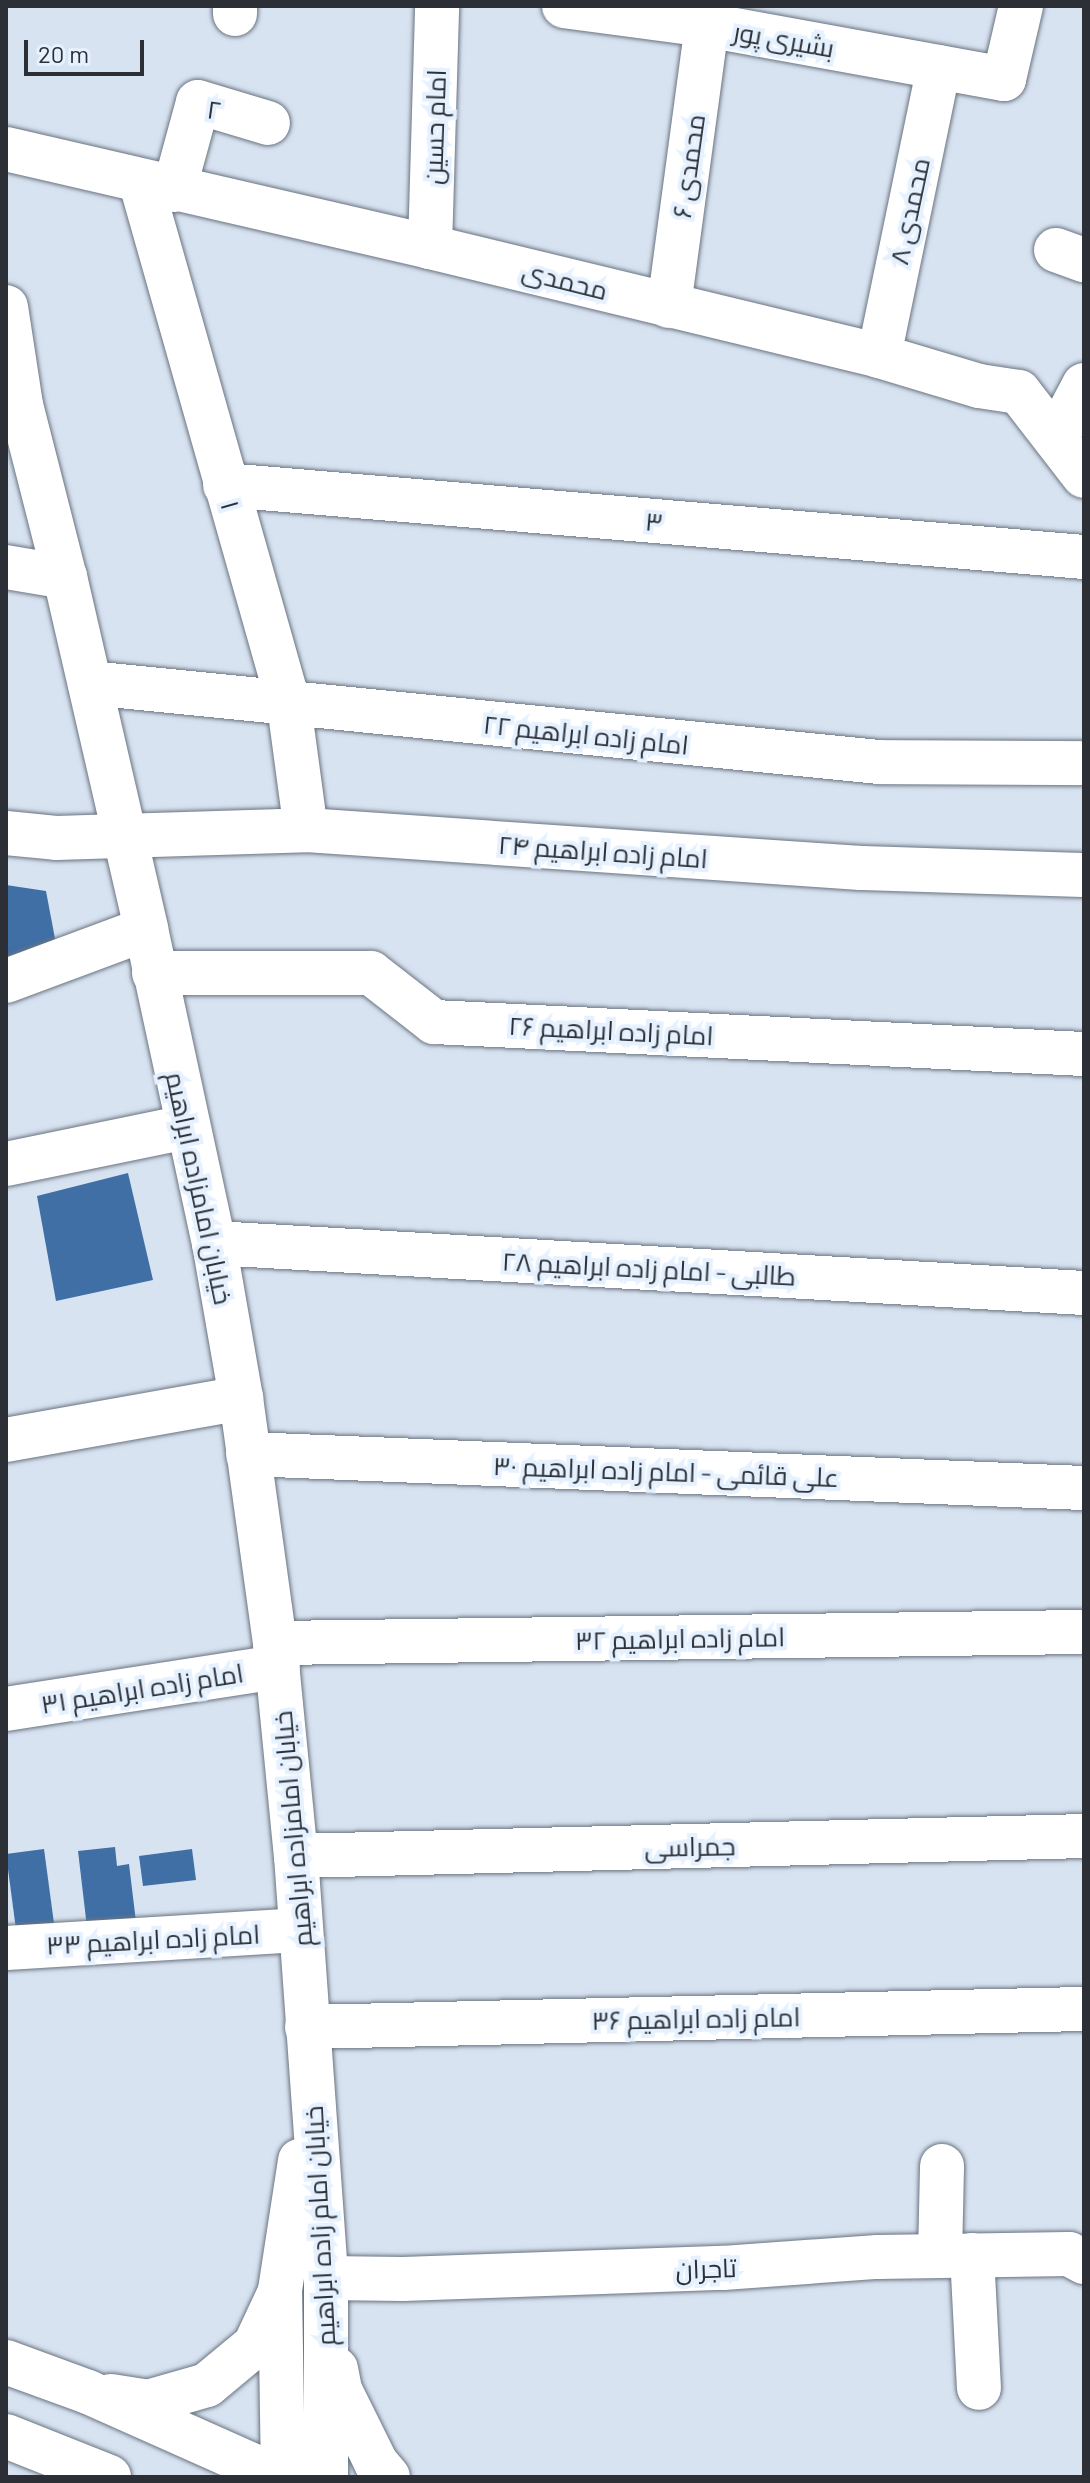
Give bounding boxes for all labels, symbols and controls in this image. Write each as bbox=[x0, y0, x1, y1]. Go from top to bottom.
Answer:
street label: بشیری پور bbox=[731, 15, 837, 63]
scale bar bbox=[28, 24, 148, 74]
text: 20 m bbox=[38, 39, 89, 68]
street label: امام حسین bbox=[416, 69, 452, 185]
street label: ۲ bbox=[205, 93, 223, 125]
street label: محمدی ۶ bbox=[665, 112, 711, 220]
street label: محمدی ۸ bbox=[882, 155, 936, 267]
street label: محمدی bbox=[519, 254, 611, 306]
street label: ۱ bbox=[215, 497, 247, 513]
street label: ۳ bbox=[644, 505, 664, 537]
street label: امام زاده ابراهیم ۲۲ bbox=[482, 708, 690, 760]
street label: امام زاده ابراهیم ۲۴ bbox=[497, 828, 709, 874]
street label: امام زاده ابراهیم ۲۶ bbox=[508, 1009, 714, 1051]
street label: خیابان امامزاده ابراهیم bbox=[160, 1069, 240, 1307]
street label: طالبی - امام زاده ابراهیم ۲۸ bbox=[501, 1245, 797, 1291]
street label: علی قائمی - امام زاده ابراهیم ۳۰ bbox=[492, 1449, 840, 1493]
street label: امام زاده ابراهیم ۳۲ bbox=[575, 1621, 785, 1655]
street label: امام زاده ابراهیم ۳۱ bbox=[39, 1657, 245, 1719]
street label: خیابان امامزاده ابراهیم bbox=[266, 1710, 318, 1948]
street label: جمراسی bbox=[644, 1830, 736, 1862]
street label: امام زاده ابراهیم ۳۳ bbox=[45, 1918, 261, 1960]
street label: امام زاده ابراهیم ۳۶ bbox=[591, 2001, 801, 2035]
street label: خیابان امام زاده ابراهیم bbox=[297, 2105, 341, 2347]
street label: تاجران bbox=[675, 2251, 737, 2285]

